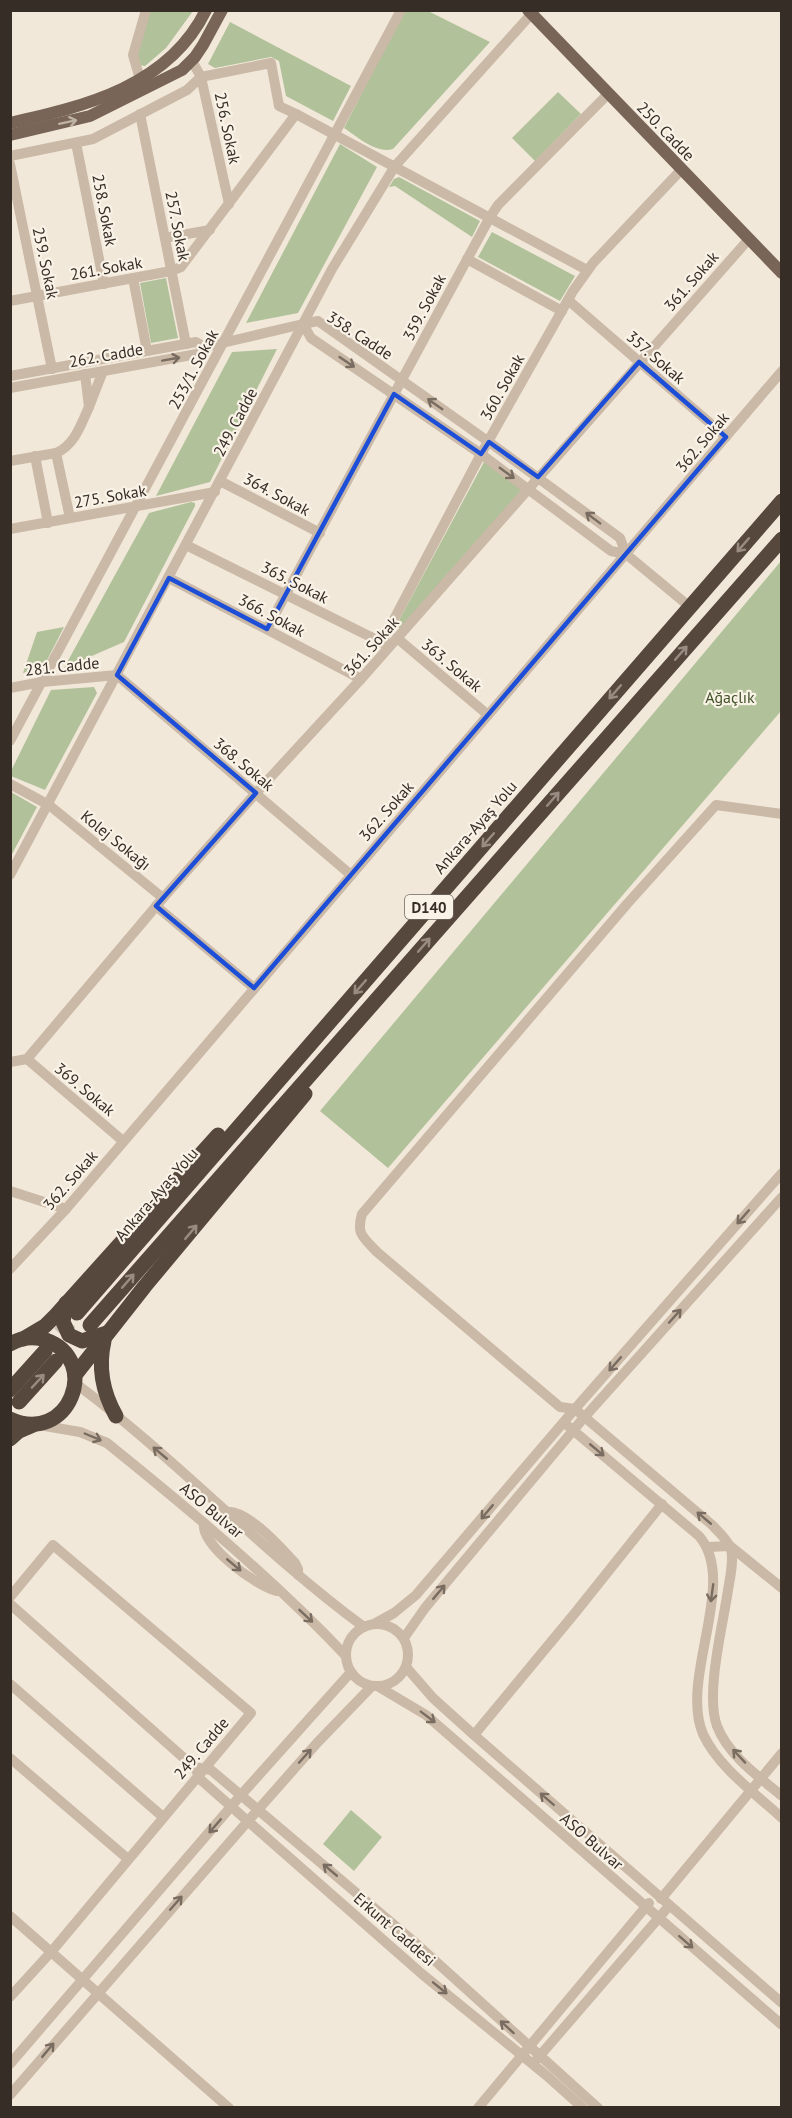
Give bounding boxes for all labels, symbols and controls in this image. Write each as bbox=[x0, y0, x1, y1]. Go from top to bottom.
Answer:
street label: 256. Sokak bbox=[211, 90, 245, 166]
street label: 250. Cadde bbox=[633, 97, 699, 165]
one-way arrow bbox=[58, 116, 77, 128]
street label: 258. Sokak bbox=[88, 172, 122, 248]
street label: 257. Sokak bbox=[161, 189, 195, 263]
street label: 259. Sokak bbox=[29, 225, 63, 301]
street label: 361. Sokak bbox=[660, 247, 723, 315]
street label: 261. Sokak bbox=[68, 252, 144, 284]
street label: 359. Sokak bbox=[398, 270, 450, 344]
street label: 358. Cadde bbox=[323, 306, 397, 364]
street label: 253/1. Sokak bbox=[164, 325, 222, 412]
street label: 357. Sokak bbox=[623, 326, 690, 388]
street label: 262. Cadde bbox=[67, 339, 145, 371]
street label: 360. Sokak bbox=[476, 350, 529, 424]
one-way arrow bbox=[161, 353, 181, 364]
one-way arrow bbox=[338, 356, 354, 368]
street label: 249. Cadde bbox=[209, 384, 261, 460]
one-way arrow bbox=[427, 398, 444, 410]
street label: 362. Sokak bbox=[671, 407, 733, 476]
one-way arrow bbox=[499, 467, 515, 479]
street label: 364. Sokak bbox=[240, 468, 314, 520]
street label: 275. Sokak bbox=[72, 480, 148, 512]
one-way arrow bbox=[585, 512, 601, 525]
one-way arrow bbox=[736, 537, 750, 552]
street label: 365. Sokak bbox=[258, 557, 332, 608]
street label: 366. Sokak bbox=[235, 589, 309, 641]
street label: 361. Sokak bbox=[339, 612, 403, 680]
street label: 363. Sokak bbox=[418, 634, 487, 696]
one-way arrow bbox=[675, 645, 688, 661]
street label: 281. Cadde bbox=[24, 652, 100, 680]
one-way arrow bbox=[609, 684, 622, 700]
park label: Ağaçlık bbox=[705, 687, 755, 707]
street label: 368. Sokak bbox=[210, 733, 279, 795]
street label: Ankara-Ayaş Yolu bbox=[429, 776, 521, 878]
street label: 362. Sokak bbox=[355, 777, 418, 845]
one-way arrow bbox=[546, 792, 560, 807]
street label: Kolej Sokağı bbox=[77, 806, 155, 874]
one-way arrow bbox=[481, 832, 495, 847]
road number: D140 bbox=[405, 895, 453, 919]
one-way arrow bbox=[417, 938, 431, 953]
one-way arrow bbox=[353, 979, 367, 994]
street label: 369. Sokak bbox=[51, 1058, 120, 1120]
street label: Ankara-Ayaş Yolu bbox=[110, 1143, 202, 1245]
street label: 362. Sokak bbox=[39, 1146, 102, 1214]
one-way arrow bbox=[736, 1209, 750, 1224]
one-way arrow bbox=[185, 1224, 198, 1240]
one-way arrow bbox=[121, 1274, 135, 1289]
one-way arrow bbox=[668, 1309, 682, 1324]
one-way arrow bbox=[608, 1356, 622, 1371]
one-way arrow bbox=[31, 1374, 45, 1389]
one-way arrow bbox=[83, 1432, 102, 1443]
one-way arrow bbox=[589, 1443, 604, 1457]
one-way arrow bbox=[153, 1446, 168, 1460]
street label: ASO Bulvar bbox=[176, 1478, 248, 1543]
one-way arrow bbox=[481, 1504, 494, 1520]
one-way arrow bbox=[697, 1511, 712, 1525]
one-way arrow bbox=[226, 1558, 241, 1572]
one-way arrow bbox=[706, 1583, 717, 1603]
one-way arrow bbox=[432, 1584, 445, 1600]
one-way arrow bbox=[298, 1609, 313, 1623]
one-way arrow bbox=[420, 1711, 436, 1724]
street label: 249. Cadde bbox=[169, 1713, 233, 1783]
one-way arrow bbox=[298, 1749, 312, 1764]
one-way arrow bbox=[732, 1749, 746, 1764]
one-way arrow bbox=[540, 1792, 555, 1806]
street label: ASO Bulvar bbox=[556, 1808, 628, 1874]
one-way arrow bbox=[208, 1818, 222, 1833]
one-way arrow bbox=[322, 1864, 338, 1877]
street label: Erkunt Caddesi bbox=[350, 1888, 440, 1970]
one-way arrow bbox=[169, 1896, 183, 1911]
one-way arrow bbox=[678, 1935, 693, 1949]
one-way arrow bbox=[432, 1981, 447, 1995]
one-way arrow bbox=[500, 2020, 515, 2034]
one-way arrow bbox=[41, 2043, 55, 2058]

